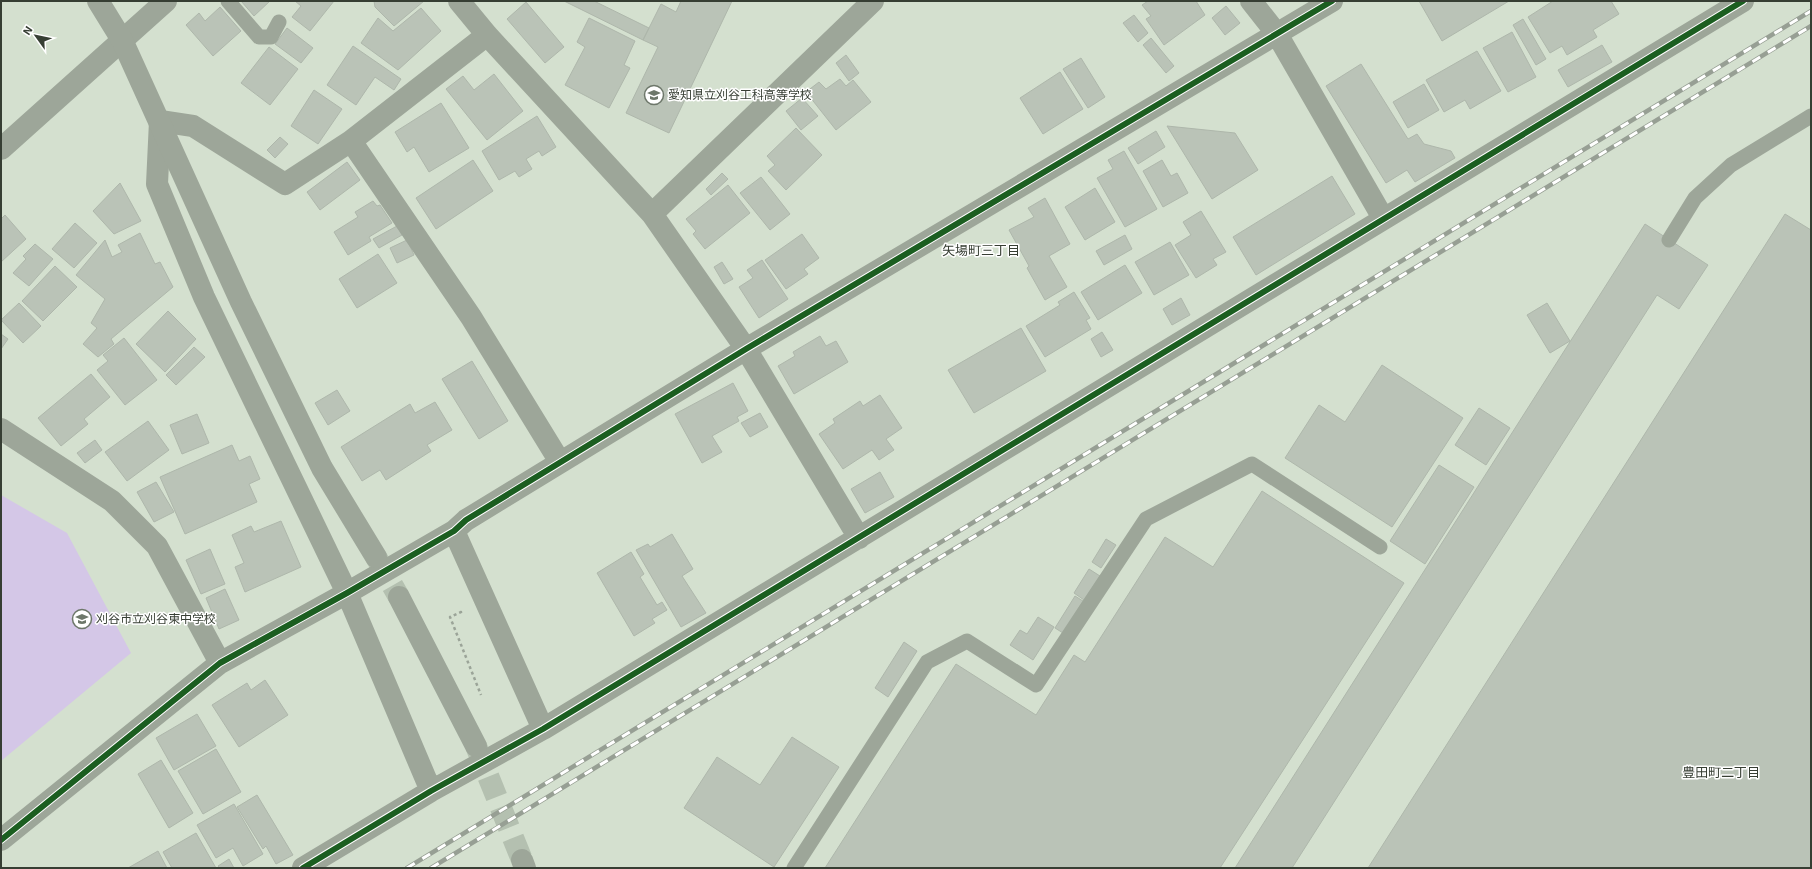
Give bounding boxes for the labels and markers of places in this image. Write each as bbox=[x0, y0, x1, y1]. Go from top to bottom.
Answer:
school or university icon: 愛知県立刈谷工科高等学校 bbox=[643, 84, 665, 106]
place label: 愛知県立刈谷工科高等学校 bbox=[668, 87, 812, 101]
school or university icon: 刈谷市立刈谷東中学校 bbox=[71, 608, 93, 630]
place label: 刈谷市立刈谷東中学校 bbox=[96, 611, 216, 625]

